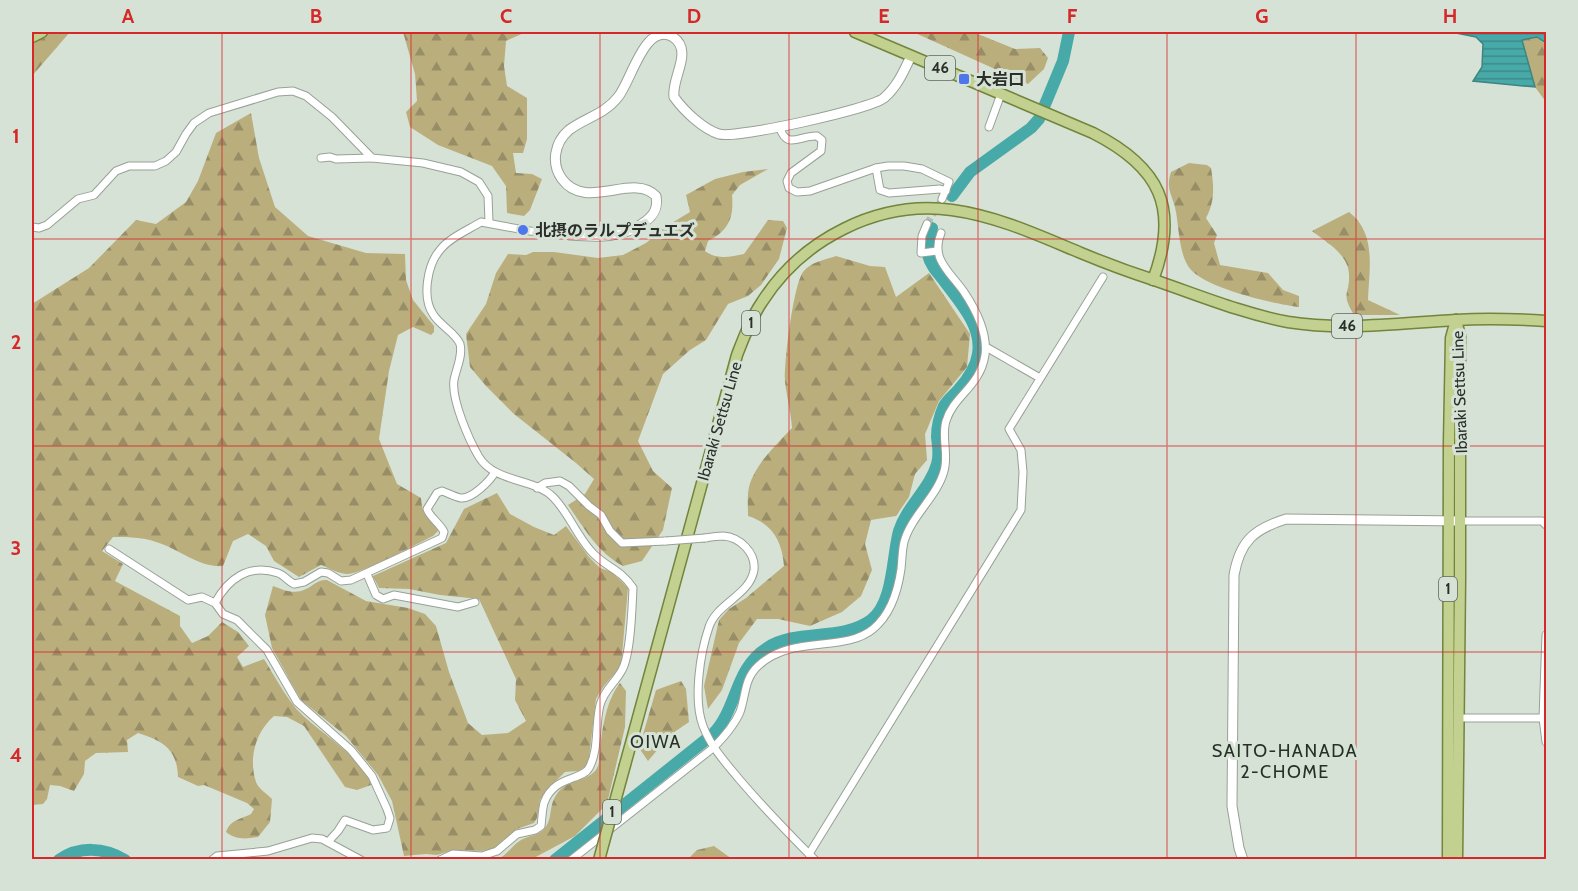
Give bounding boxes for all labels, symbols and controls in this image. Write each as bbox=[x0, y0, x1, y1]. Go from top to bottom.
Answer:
text: A bbox=[122, 4, 135, 28]
text: B bbox=[310, 4, 322, 28]
text: C bbox=[500, 4, 512, 28]
text: D bbox=[687, 4, 701, 28]
text: E bbox=[878, 4, 890, 28]
text: F bbox=[1067, 4, 1078, 28]
text: G bbox=[1255, 4, 1269, 28]
text: H bbox=[1443, 4, 1457, 28]
road number: 46 bbox=[925, 56, 955, 80]
place label: 大岩口 bbox=[976, 70, 1024, 89]
marker: 大岩口 bbox=[957, 72, 971, 86]
text: 1 bbox=[12, 124, 20, 148]
place label: 北摂のラルプデュエズ bbox=[535, 221, 695, 240]
marker: 北摂のラルプデュエズ bbox=[516, 223, 530, 237]
road number: 1 bbox=[742, 311, 760, 335]
road number: 46 bbox=[1332, 314, 1362, 338]
text: 2 bbox=[11, 330, 21, 354]
street label: Ibaraki Settsu Line bbox=[1448, 330, 1471, 454]
street label: Ibaraki Settsu Line bbox=[693, 360, 746, 483]
text: 3 bbox=[11, 536, 21, 560]
road number: 1 bbox=[1439, 577, 1457, 601]
district label: OIWA bbox=[630, 731, 682, 753]
district label: SAITO-HANADA 2-CHOME bbox=[1212, 740, 1358, 783]
text: 4 bbox=[10, 743, 22, 767]
road number: 1 bbox=[603, 800, 621, 824]

